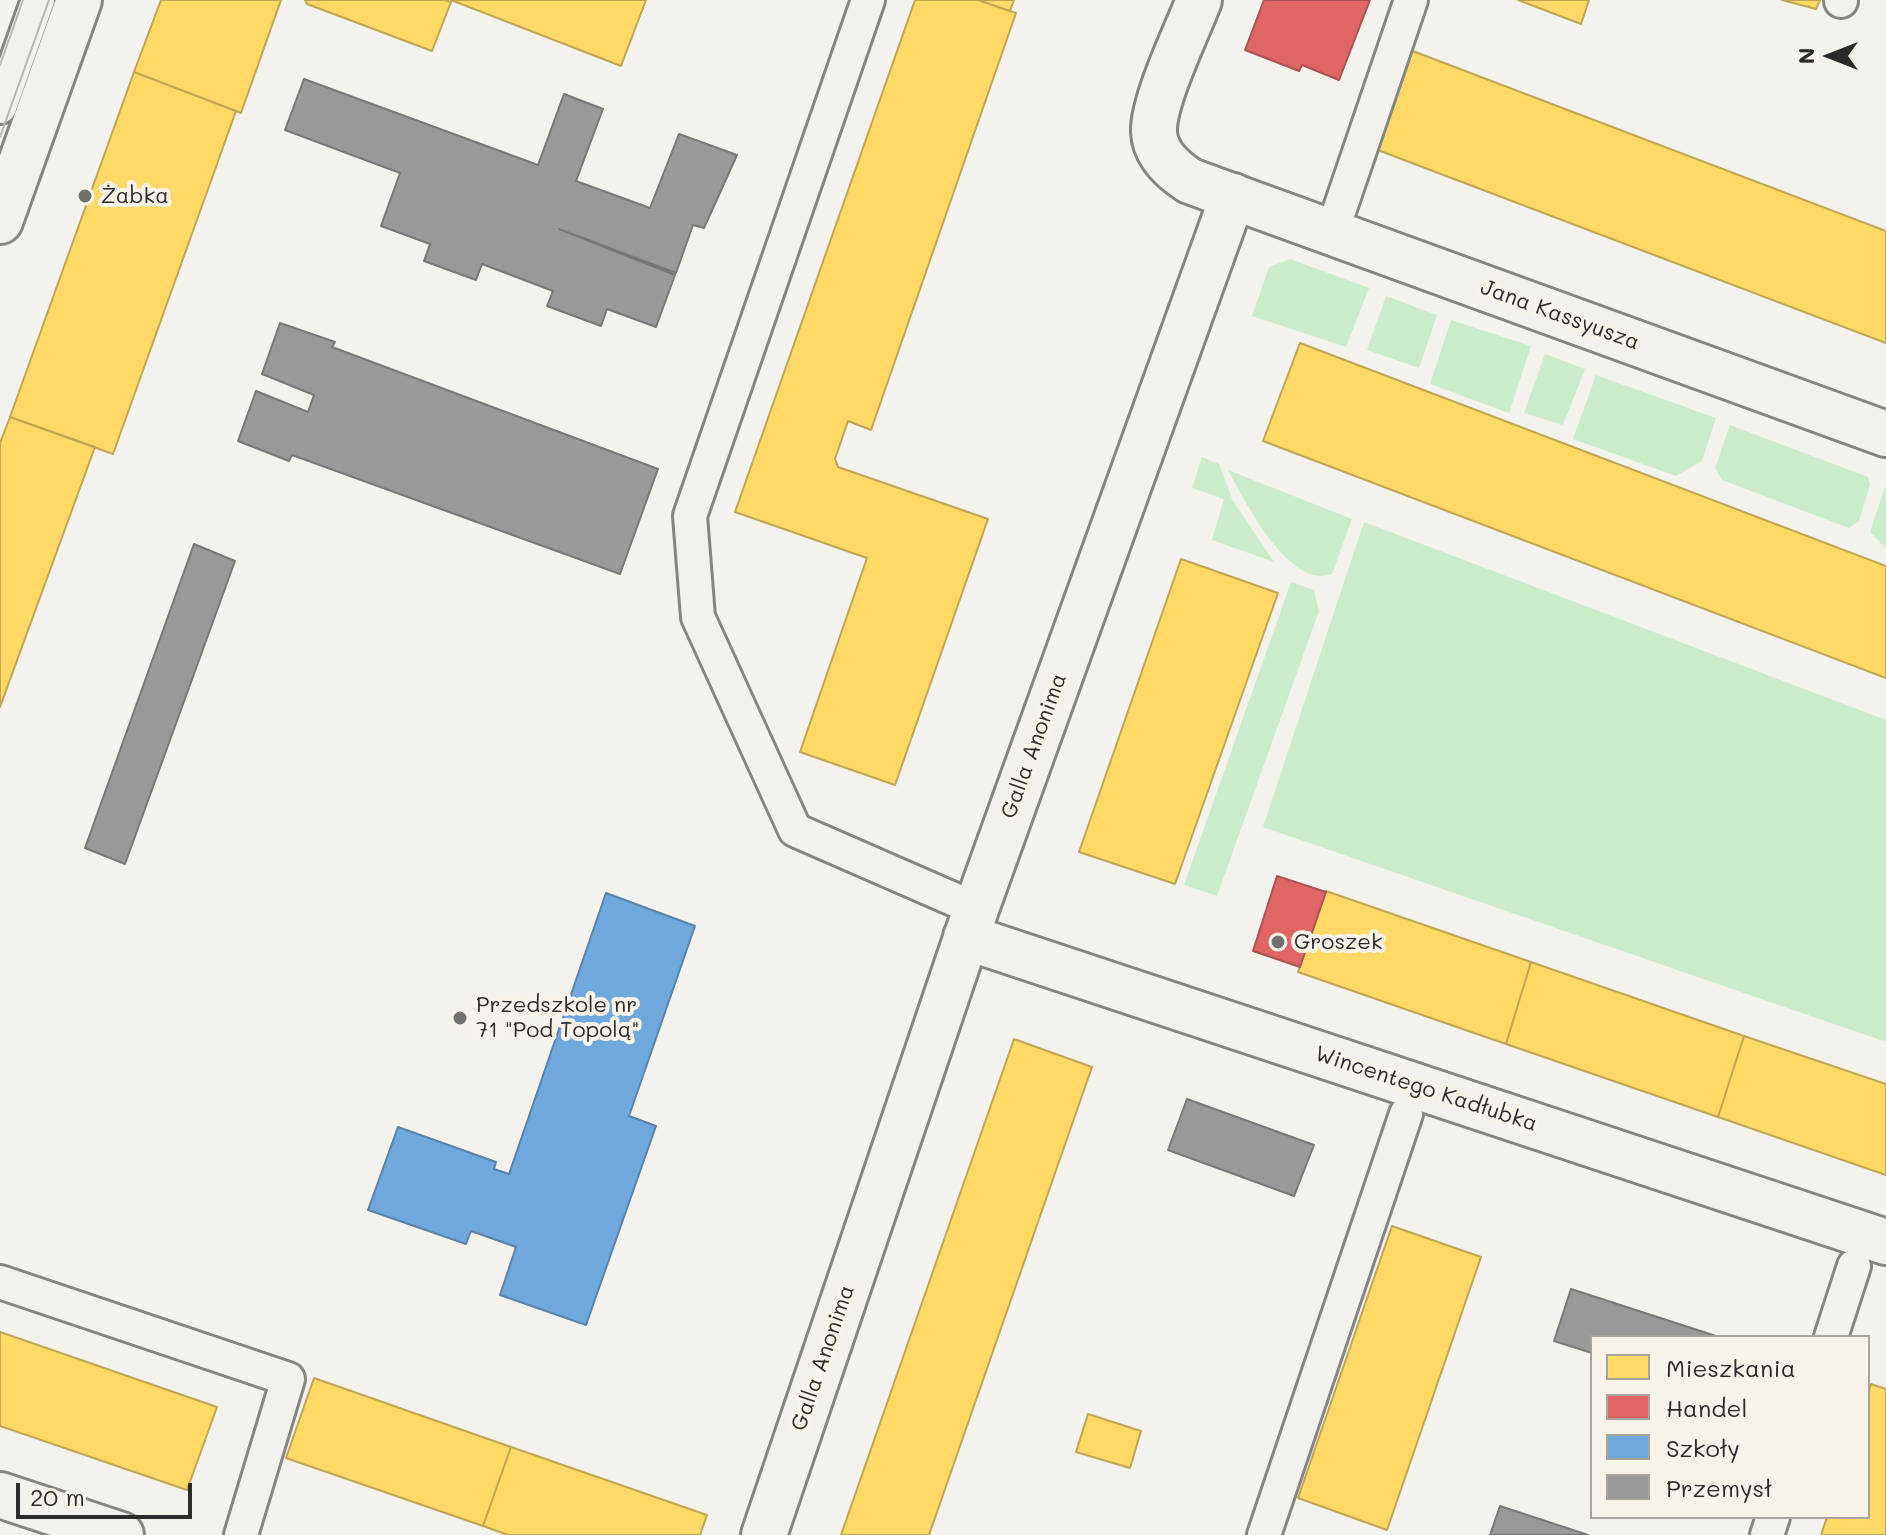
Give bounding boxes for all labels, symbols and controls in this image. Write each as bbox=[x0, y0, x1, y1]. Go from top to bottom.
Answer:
north arrow bbox=[1790, 16, 1870, 96]
text: N bbox=[1791, 48, 1820, 64]
place label: Żabka bbox=[101, 183, 169, 209]
marker: Żabka bbox=[76, 187, 94, 205]
street label: Jana Kassyusza bbox=[1477, 274, 1643, 356]
street label: Galla Anonima bbox=[996, 670, 1072, 822]
place label: Groszek bbox=[1294, 929, 1383, 955]
marker: Groszek bbox=[1269, 933, 1287, 951]
place label: Przedszkole nr 71 "Pod Topolą" bbox=[476, 992, 639, 1044]
marker: Przedszkole nr 71 "Pod Topolą" bbox=[451, 1009, 469, 1027]
street label: Wincentego Kadłubka bbox=[1311, 1041, 1541, 1137]
street label: Galla Anonima bbox=[786, 1282, 860, 1434]
legend bbox=[1590, 1335, 1870, 1519]
text: Mieszkania bbox=[1666, 1352, 1796, 1383]
text: Handel bbox=[1666, 1392, 1747, 1423]
text: Szkoły bbox=[1666, 1432, 1740, 1463]
scale bar bbox=[20, 1467, 196, 1517]
text: Przemysł bbox=[1666, 1472, 1772, 1503]
text: 20 m bbox=[30, 1481, 85, 1512]

